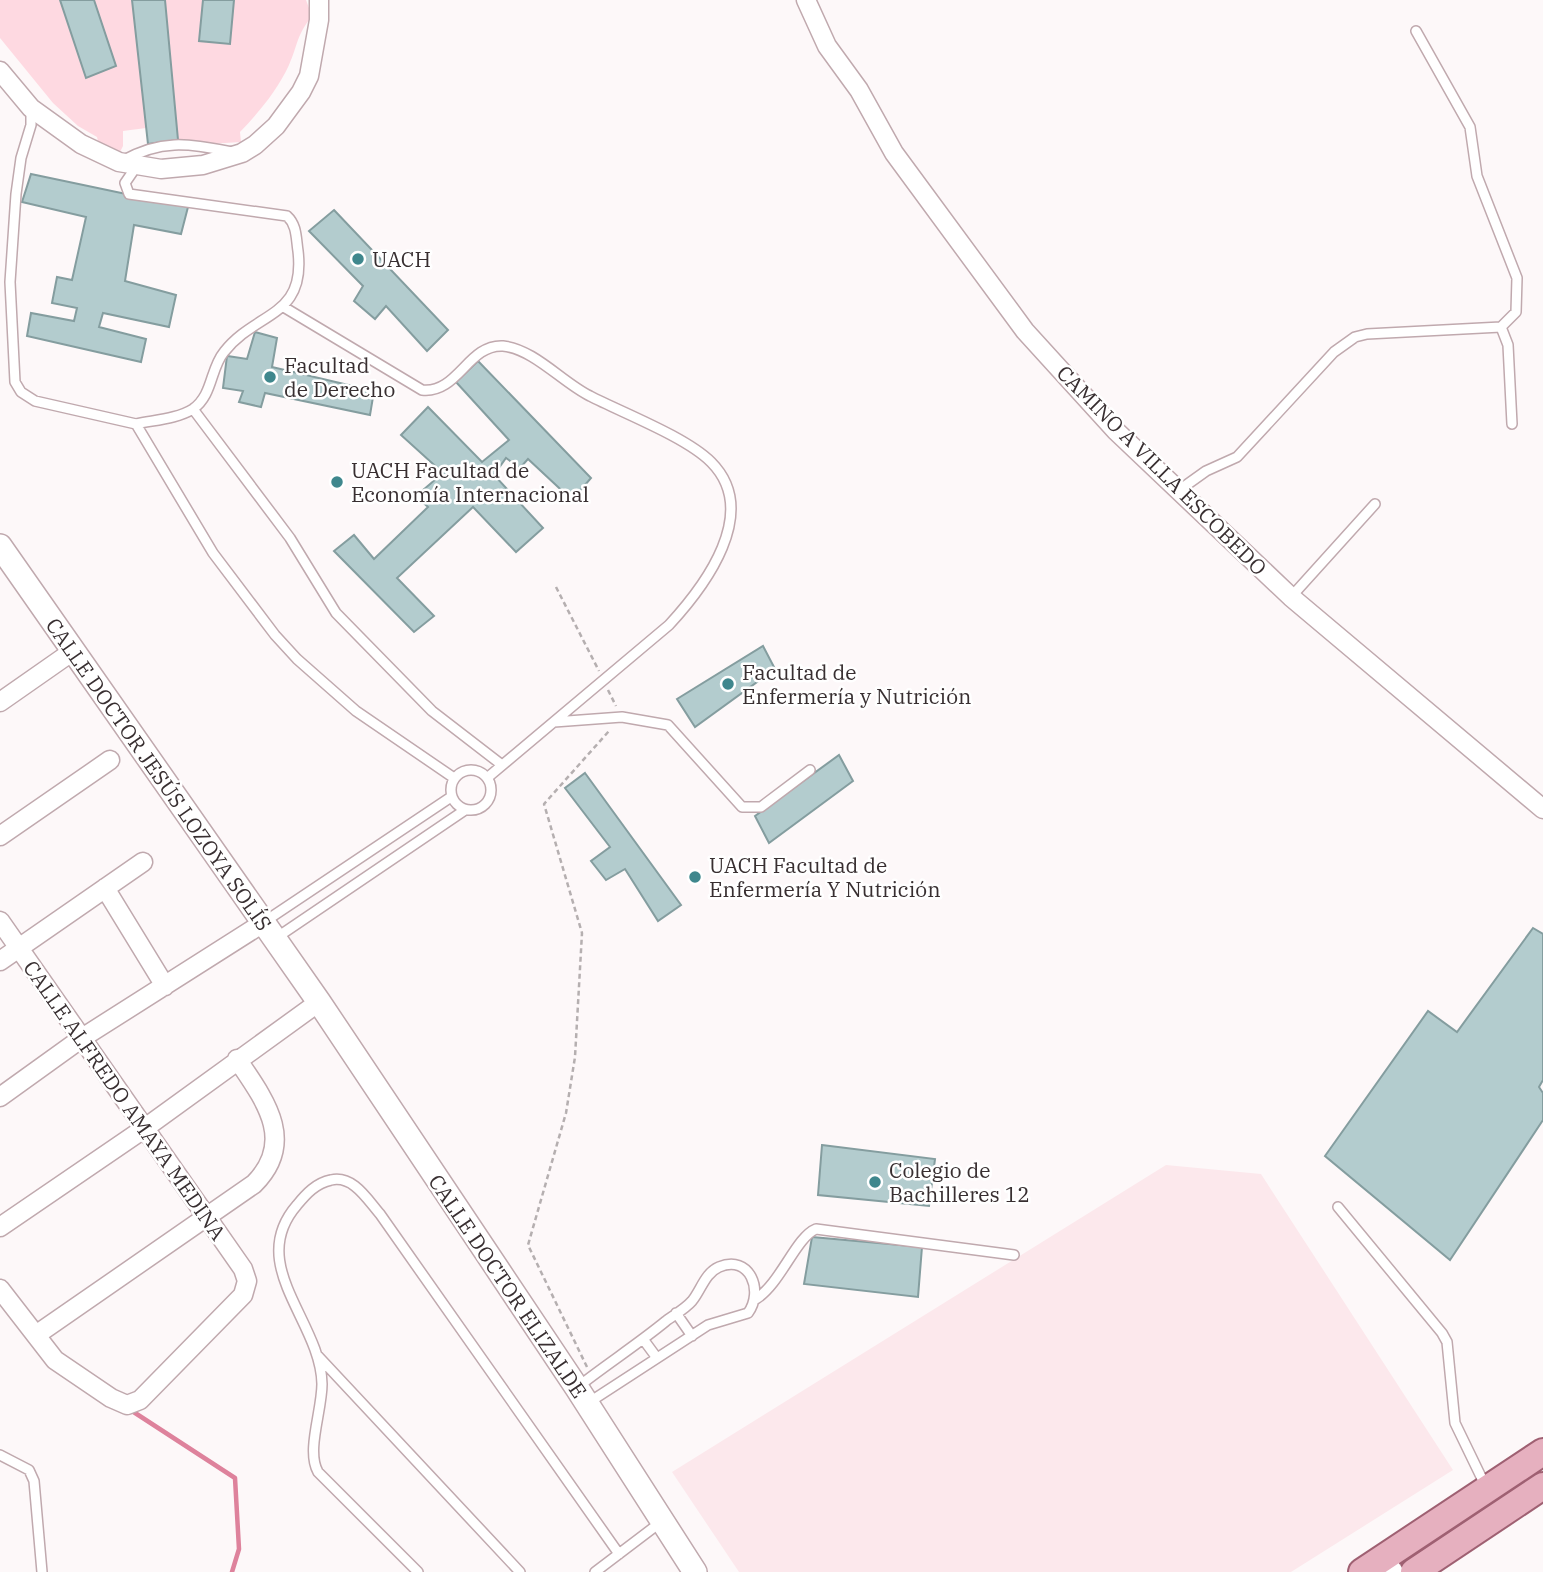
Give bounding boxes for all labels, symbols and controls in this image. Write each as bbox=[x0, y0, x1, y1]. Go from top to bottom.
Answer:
place label: UACH bbox=[372, 245, 431, 273]
marker: UACH bbox=[350, 251, 366, 267]
place label: Facultad de Derecho bbox=[284, 351, 395, 403]
street label: CAMINO A VILLA ESCOBEDO bbox=[1051, 359, 1273, 581]
marker: Facultad de Derecho bbox=[262, 369, 278, 385]
place label: UACH Facultad de Economía Internacional bbox=[351, 456, 589, 508]
marker: UACH Facultad de Economía Internacional bbox=[329, 474, 345, 490]
street label: CALLE DOCTOR JESÚS LOZOYA SOLÍS bbox=[40, 612, 278, 936]
place label: Facultad de Enfermería y Nutrición bbox=[742, 658, 972, 710]
marker: Facultad de Enfermería y Nutrición bbox=[720, 676, 736, 692]
place label: UACH Facultad de Enfermería Y Nutrición bbox=[709, 851, 941, 903]
marker: UACH Facultad de Enfermería Y Nutrición bbox=[687, 869, 703, 885]
street label: CALLE ALFREDO AMAYA MEDINA bbox=[17, 955, 233, 1246]
place label: Colegio de Bachilleres 12 bbox=[889, 1156, 1030, 1208]
street label: CALLE DOCTOR ELIZALDE bbox=[423, 1169, 593, 1403]
marker: Colegio de Bachilleres 12 bbox=[867, 1174, 883, 1190]

